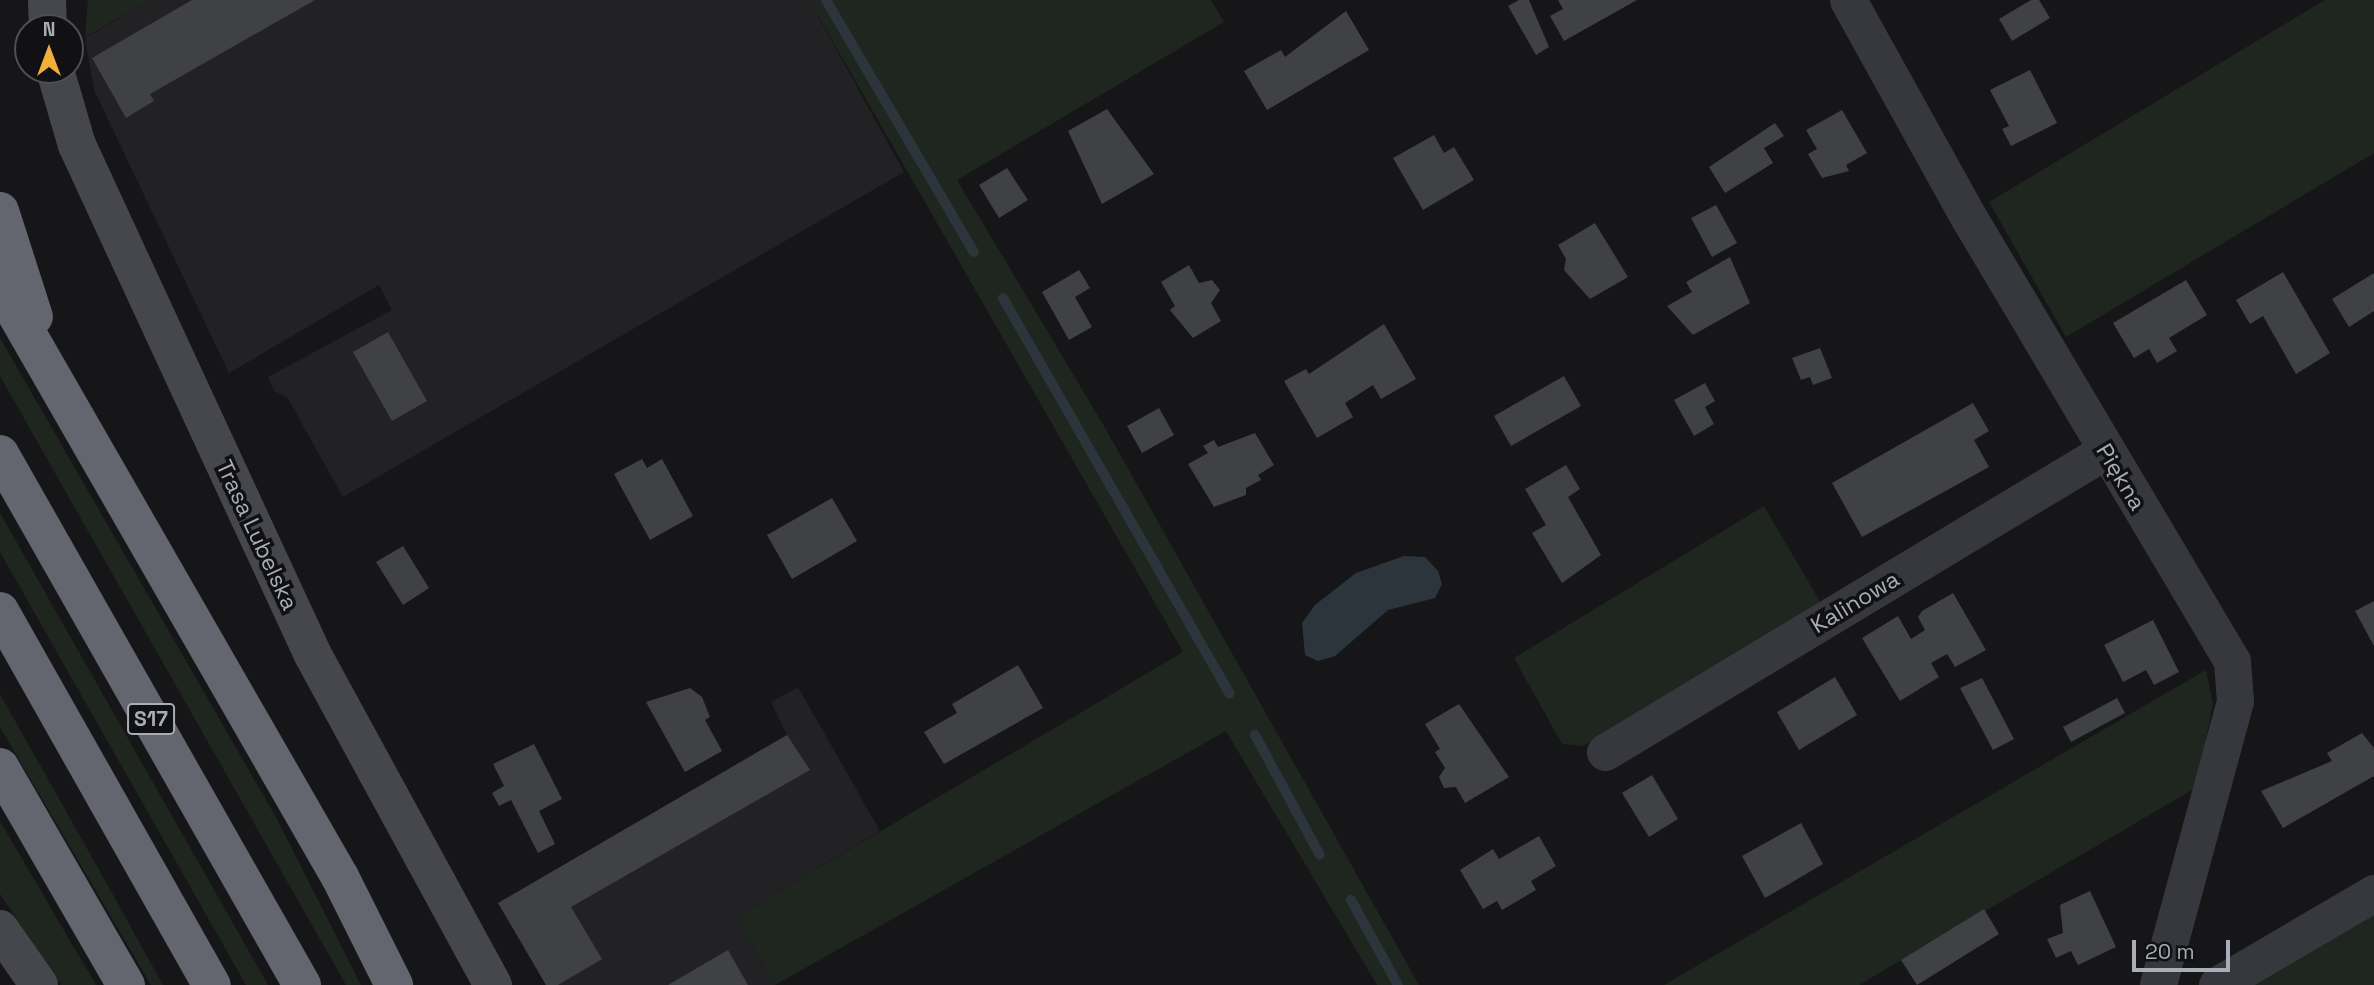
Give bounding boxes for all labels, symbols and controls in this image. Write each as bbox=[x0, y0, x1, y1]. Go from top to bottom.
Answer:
north arrow bbox=[14, 14, 84, 84]
text: N bbox=[43, 17, 55, 42]
street label: Piękna bbox=[2090, 439, 2152, 515]
street label: Trasa Lubelska bbox=[210, 456, 304, 614]
street label: Kalinowa bbox=[1806, 565, 1904, 639]
road number: S17 bbox=[127, 702, 176, 736]
scale bar bbox=[2136, 926, 2234, 970]
text: 20 m bbox=[2145, 938, 2195, 965]

